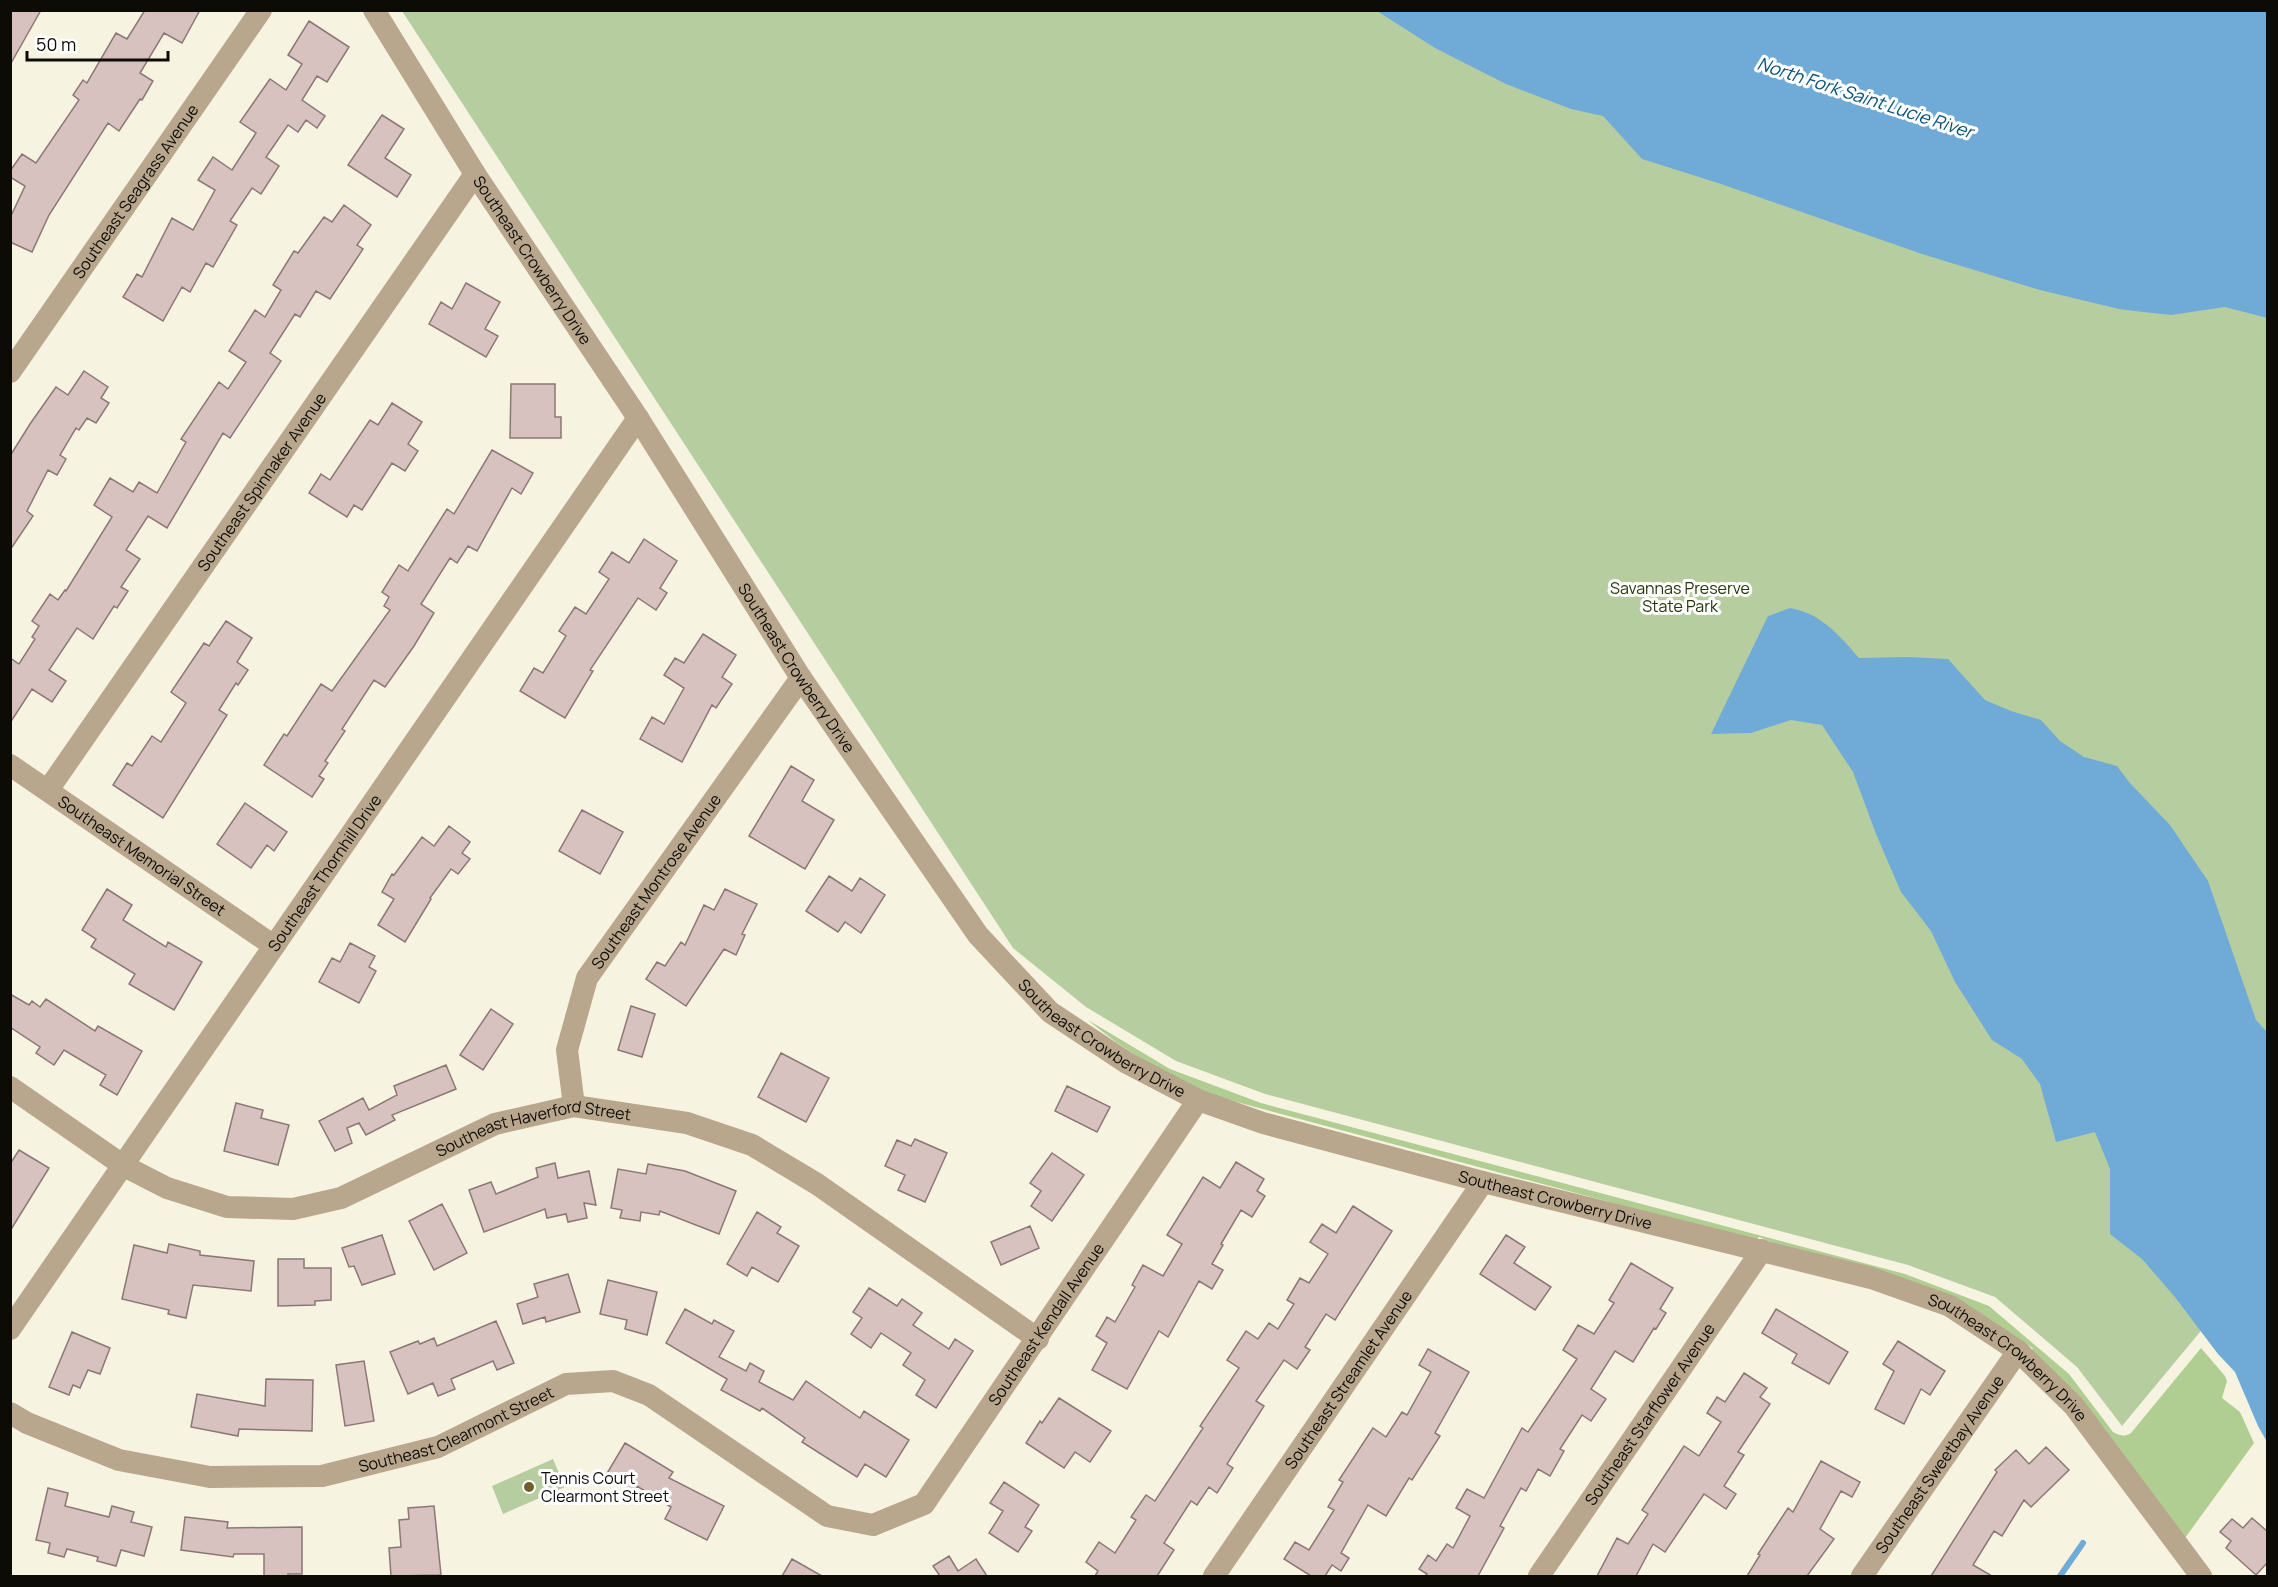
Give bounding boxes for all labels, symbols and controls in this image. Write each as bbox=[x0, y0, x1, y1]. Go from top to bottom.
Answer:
scale bar bbox=[27, 24, 168, 62]
text: 50 m bbox=[36, 32, 76, 56]
water label: North Fork Saint Lucie River bbox=[1754, 51, 1979, 144]
street label: Southeast Seagrass Avenue bbox=[67, 100, 204, 283]
street label: Southeast Crowberry Drive bbox=[468, 171, 597, 349]
street label: Southeast Spinnaker Avenue bbox=[192, 388, 331, 576]
park label: Savannas Preserve State Park bbox=[1610, 577, 1750, 617]
street label: Southeast Crowberry Drive bbox=[733, 579, 860, 757]
street label: Southeast Montrose Avenue bbox=[586, 789, 726, 973]
street label: Southeast Memorial Street bbox=[54, 790, 230, 921]
street label: Southeast Thornhill Drive bbox=[263, 790, 386, 956]
street label: Southeast Crowberry Drive bbox=[1013, 974, 1189, 1103]
street label: Southeast Haverford Street bbox=[432, 1095, 633, 1162]
street label: Southeast Crowberry Drive bbox=[1456, 1165, 1654, 1234]
street label: Southeast Kendall Avenue bbox=[983, 1238, 1109, 1410]
street label: Southeast Streamlet Avenue bbox=[1279, 1286, 1417, 1473]
street label: Southeast Crowberry Drive bbox=[1925, 1288, 2093, 1426]
street label: Southeast Starflower Avenue bbox=[1580, 1319, 1720, 1510]
street label: Southeast Sweetbay Avenue bbox=[1870, 1371, 2009, 1558]
street label: Southeast Clearmont Street bbox=[356, 1381, 557, 1477]
place label: Tennis Court Clearmont Street bbox=[541, 1467, 669, 1507]
marker: Tennis Court Clearmont Street bbox=[522, 1480, 536, 1494]

